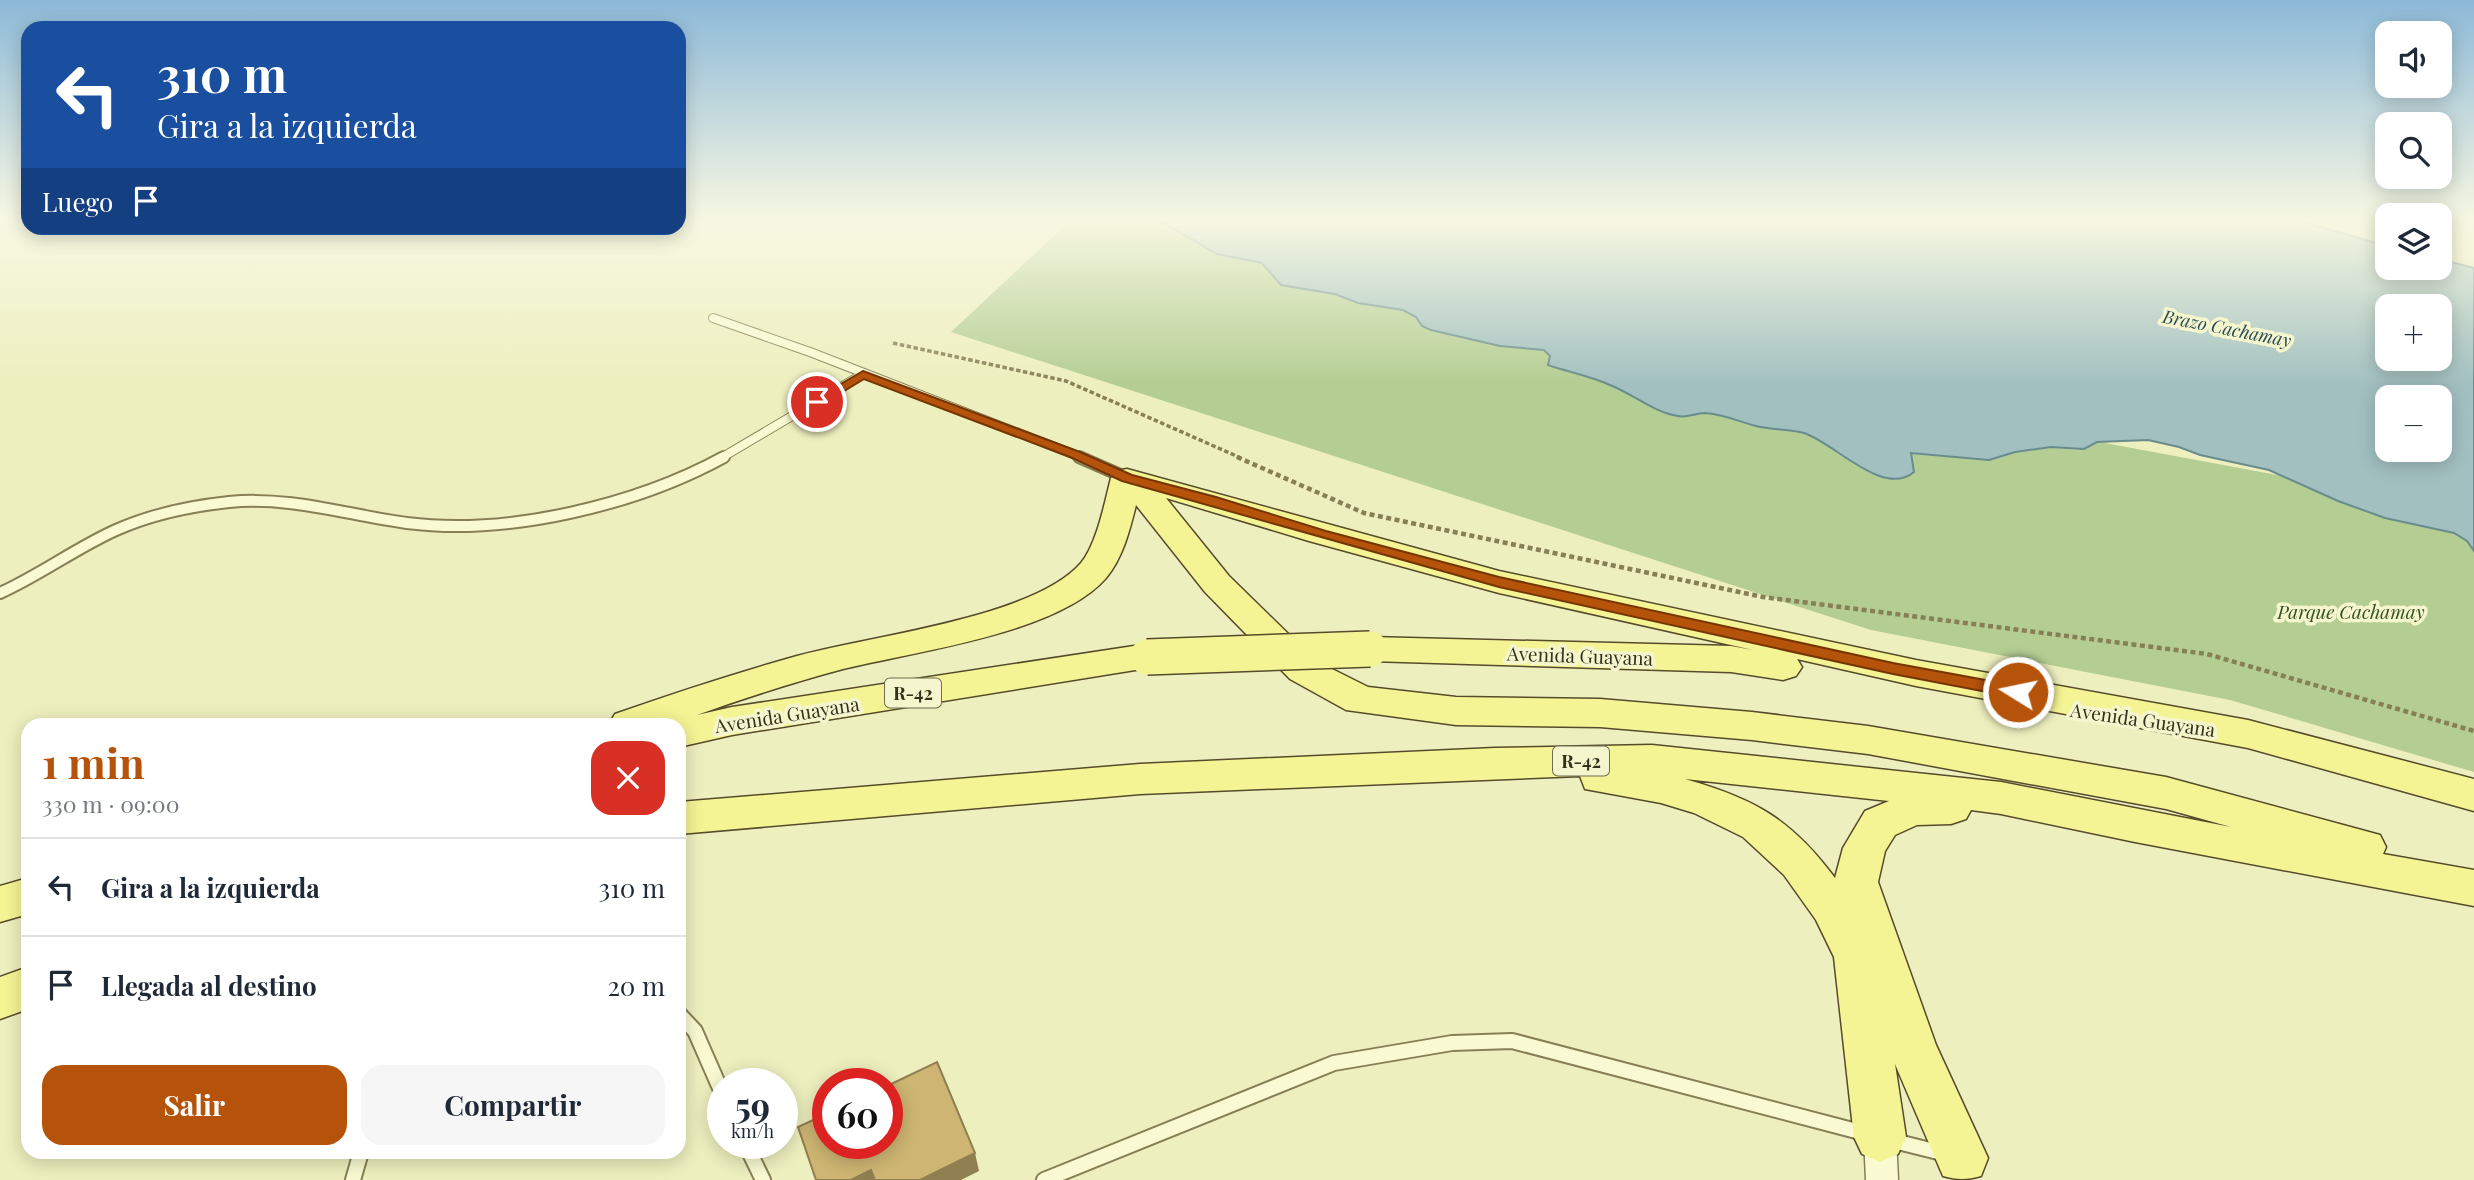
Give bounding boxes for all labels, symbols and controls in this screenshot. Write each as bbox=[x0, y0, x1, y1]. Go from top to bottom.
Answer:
map controls bbox=[2375, 21, 2452, 462]
button: sound bbox=[2375, 21, 2452, 98]
text: 310 m bbox=[157, 40, 287, 105]
icon: left bbox=[42, 49, 133, 140]
text: Gira a la izquierda bbox=[157, 103, 417, 146]
button: search bbox=[2375, 112, 2452, 189]
icon: arrive bbox=[127, 182, 165, 220]
text: Luego bbox=[42, 184, 113, 219]
button: layers bbox=[2375, 203, 2452, 280]
button: + bbox=[2375, 294, 2452, 371]
water label: Brazo Cachamay bbox=[2160, 304, 2294, 352]
pin bbox=[787, 372, 847, 432]
icon: arrive bbox=[798, 383, 836, 421]
button: − bbox=[2375, 385, 2452, 462]
park label: Parque Cachamay bbox=[2276, 598, 2425, 624]
street label: Avenida Guayana bbox=[1506, 639, 1654, 671]
position arrow bbox=[1981, 655, 2055, 729]
road number: R-42 bbox=[885, 678, 941, 708]
street label: Avenida Guayana bbox=[712, 690, 862, 738]
street label: Avenida Guayana bbox=[2068, 696, 2218, 742]
text: 1 min bbox=[42, 734, 145, 790]
button: close bbox=[591, 741, 665, 815]
road number: R-42 bbox=[1553, 746, 1609, 776]
text: 330 m · 09:00 bbox=[42, 788, 179, 819]
icon: left bbox=[42, 868, 80, 906]
text: Gira a la izquierda bbox=[101, 870, 320, 905]
text: 310 m bbox=[598, 870, 665, 905]
icon: arrive bbox=[42, 966, 80, 1004]
text: Llegada al destino bbox=[101, 968, 317, 1003]
text: 20 m bbox=[607, 968, 665, 1003]
button: Salir bbox=[42, 1065, 347, 1145]
button: Compartir bbox=[361, 1065, 665, 1145]
speed limit sign: 60 bbox=[812, 1068, 903, 1159]
text: 59 bbox=[735, 1081, 770, 1128]
text: km/h bbox=[731, 1119, 774, 1143]

